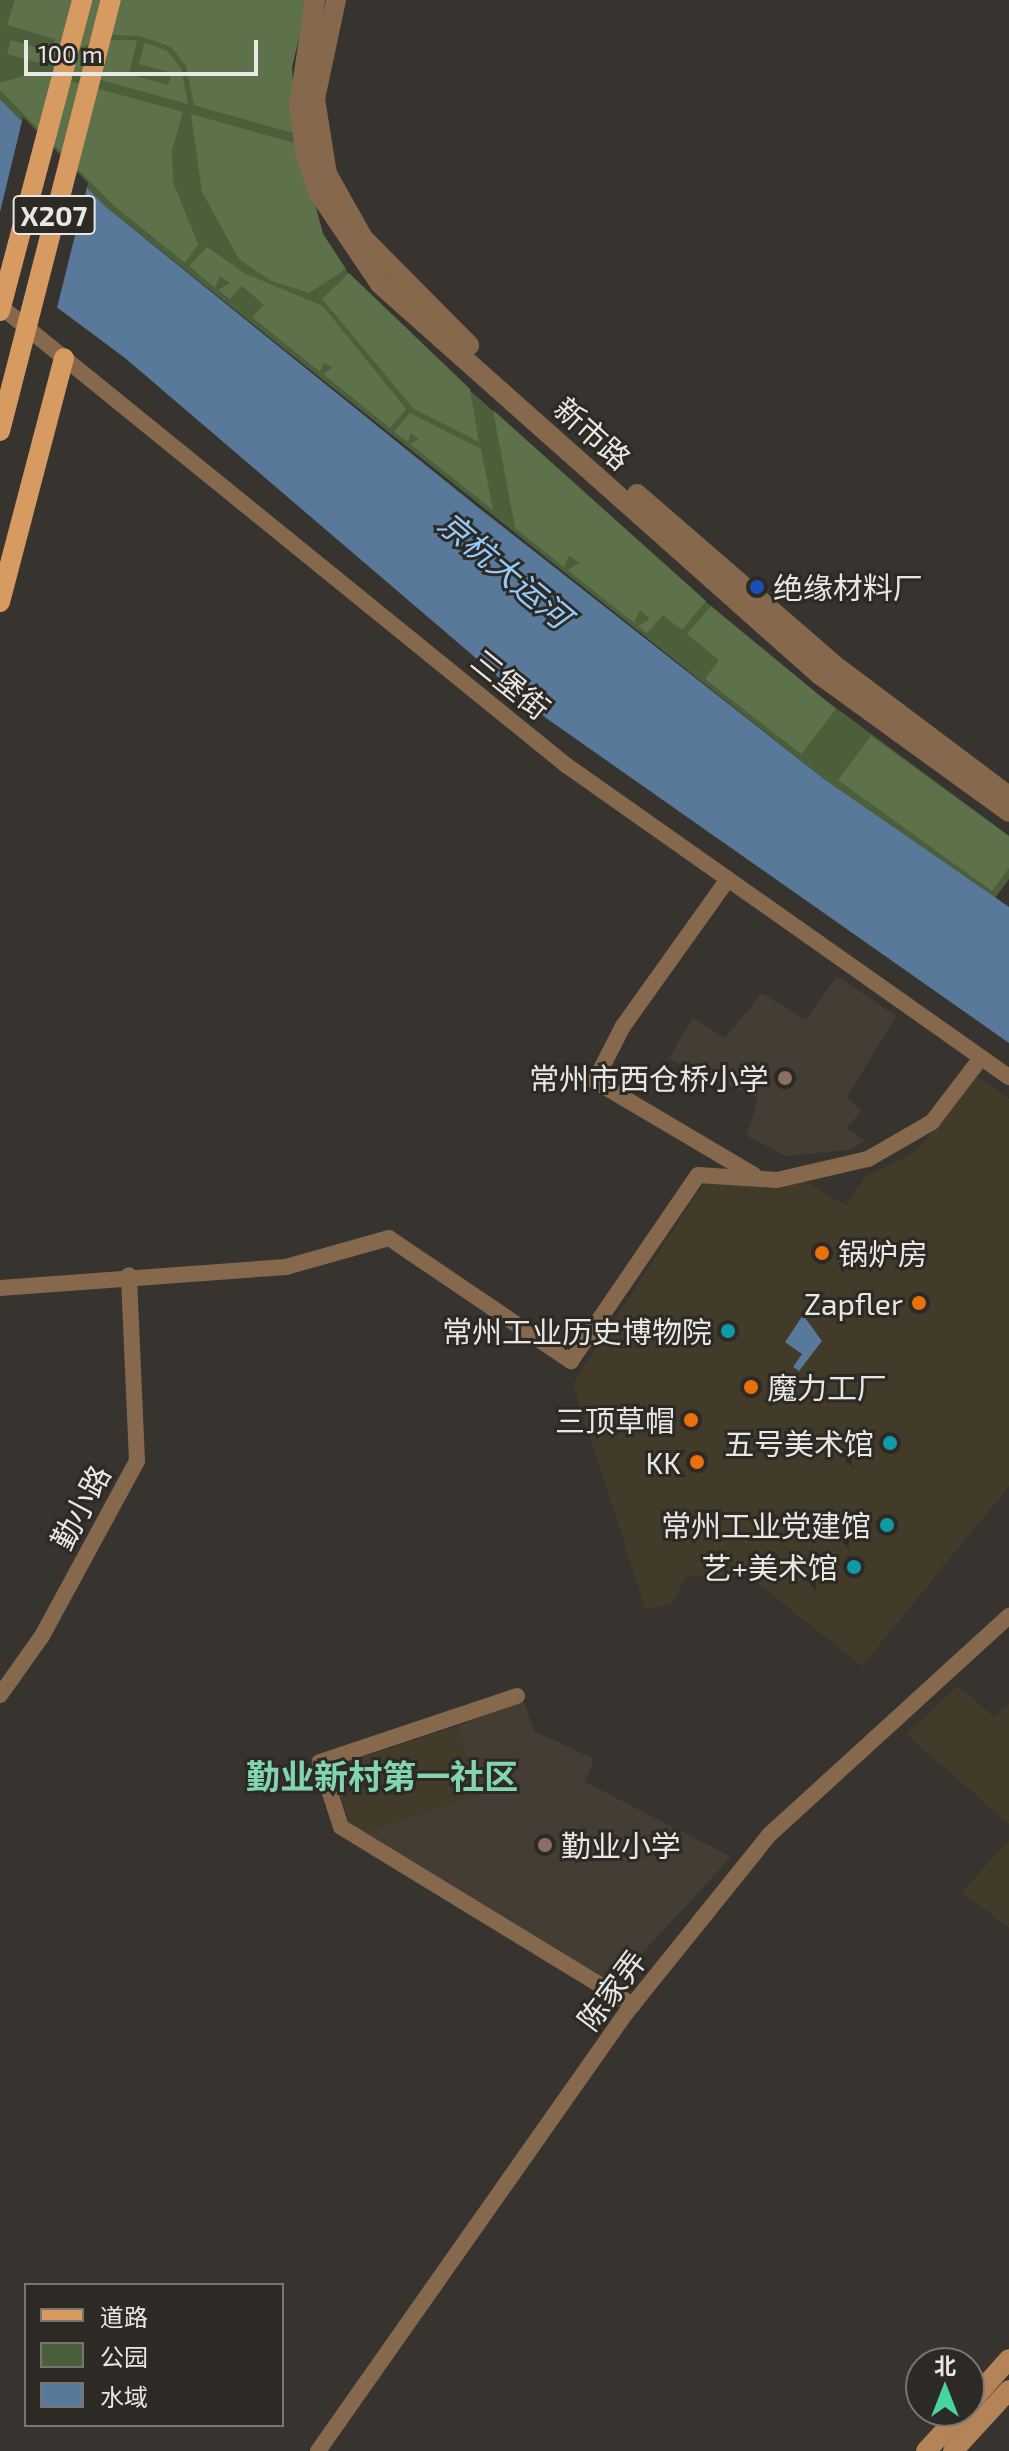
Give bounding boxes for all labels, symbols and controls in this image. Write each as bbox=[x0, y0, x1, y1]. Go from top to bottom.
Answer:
scale bar bbox=[28, 24, 262, 74]
text: 100 m bbox=[38, 39, 103, 68]
road number: X207 bbox=[12, 191, 96, 239]
street label: 新市路 bbox=[548, 390, 638, 476]
water label: 京杭大运河 bbox=[431, 503, 579, 635]
place label: 绝缘材料厂 bbox=[773, 569, 923, 605]
marker: 绝缘材料厂 bbox=[748, 578, 766, 596]
street label: 三堡街 bbox=[465, 642, 557, 726]
place label: 常州市西仓桥小学 bbox=[529, 1060, 769, 1096]
marker: 常州市西仓桥小学 bbox=[776, 1069, 794, 1087]
place label: 锅炉房 bbox=[838, 1235, 928, 1271]
marker: 锅炉房 bbox=[813, 1244, 831, 1262]
place label: Zapfler bbox=[804, 1285, 903, 1321]
marker: Zapfler bbox=[910, 1294, 928, 1312]
place label: 常州工业历史博物院 bbox=[442, 1313, 712, 1349]
marker: 常州工业历史博物院 bbox=[719, 1322, 737, 1340]
place label: 魔力工厂 bbox=[767, 1369, 887, 1405]
marker: 魔力工厂 bbox=[742, 1378, 760, 1396]
place label: 三顶草帽 bbox=[555, 1402, 675, 1438]
marker: 三顶草帽 bbox=[682, 1411, 700, 1429]
place label: 五号美术馆 bbox=[724, 1425, 874, 1461]
marker: 五号美术馆 bbox=[881, 1434, 899, 1452]
place label: KK bbox=[646, 1444, 681, 1480]
marker: KK bbox=[688, 1453, 706, 1471]
street label: 勤小路 bbox=[43, 1459, 117, 1555]
place label: 常州工业党建馆 bbox=[661, 1507, 871, 1543]
marker: 常州工业党建馆 bbox=[878, 1516, 896, 1534]
place label: 艺+美术馆 bbox=[701, 1549, 838, 1585]
marker: 艺+美术馆 bbox=[845, 1558, 863, 1576]
district label: 勤业新村第一社区 bbox=[246, 1756, 518, 1796]
place label: 勤业小学 bbox=[561, 1827, 681, 1863]
marker: 勤业小学 bbox=[536, 1836, 554, 1854]
street label: 陈家弄 bbox=[570, 1943, 652, 2037]
legend bbox=[24, 2283, 284, 2427]
text: 道路 bbox=[100, 2302, 148, 2331]
text: 公园 bbox=[100, 2342, 148, 2371]
north arrow bbox=[905, 2347, 985, 2427]
text: 北 bbox=[934, 2352, 956, 2378]
text: 水域 bbox=[100, 2382, 148, 2411]

